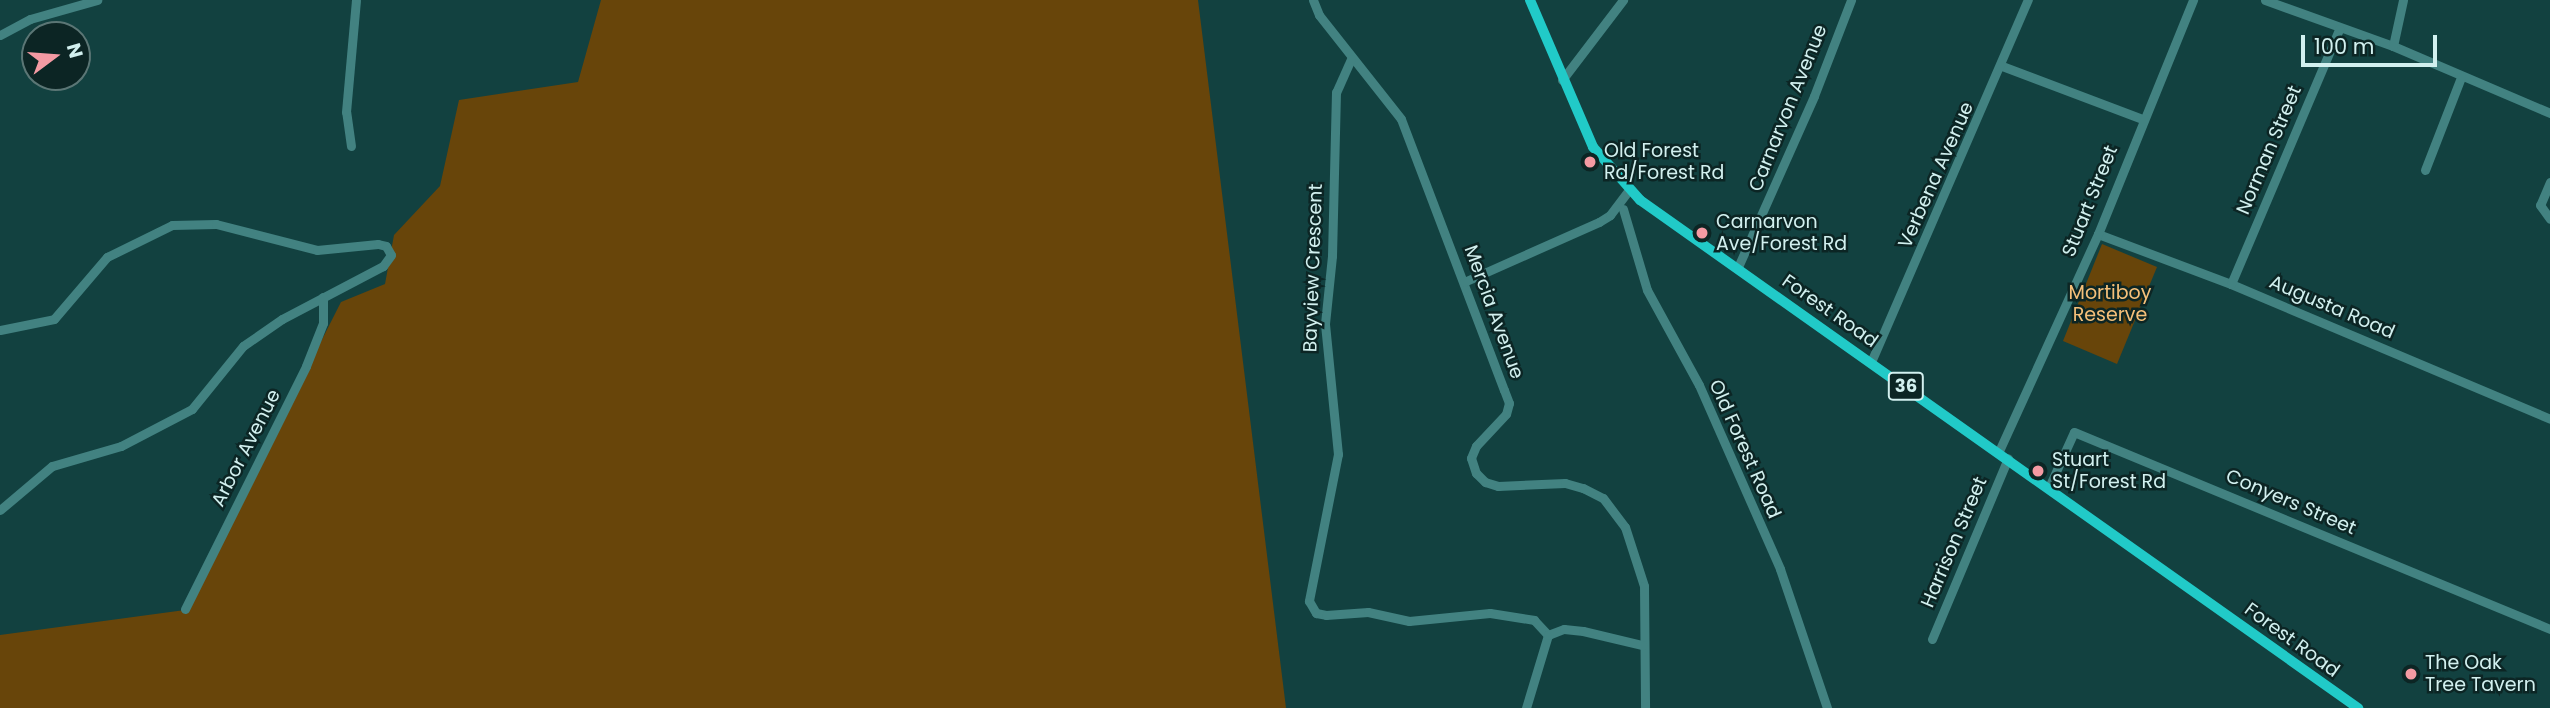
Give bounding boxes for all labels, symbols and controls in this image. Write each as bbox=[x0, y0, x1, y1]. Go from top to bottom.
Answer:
north arrow bbox=[21, 21, 91, 91]
street label: Carnarvon Avenue bbox=[1744, 21, 1832, 195]
scale bar bbox=[2305, 21, 2442, 65]
text: 100 m bbox=[2314, 32, 2374, 61]
text: N bbox=[60, 40, 90, 61]
street label: Norman Street bbox=[2232, 82, 2306, 218]
street label: Verbena Avenue bbox=[1894, 98, 1978, 252]
place label: Old Forest Rd/Forest Rd bbox=[1604, 140, 1724, 184]
street label: Stuart Street bbox=[2057, 142, 2123, 260]
marker: Old Forest Rd/Forest Rd bbox=[1582, 154, 1598, 170]
street label: Bayview Crescent bbox=[1299, 183, 1327, 353]
place label: Carnarvon Ave/Forest Rd bbox=[1716, 211, 1847, 255]
marker: Carnarvon Ave/Forest Rd bbox=[1694, 225, 1710, 241]
street label: Mercia Avenue bbox=[1459, 242, 1529, 382]
street label: Forest Road bbox=[1778, 270, 1882, 352]
street label: Augusta Road bbox=[2266, 270, 2398, 344]
park label: Mortiboy Reserve bbox=[2069, 282, 2151, 326]
road number: 36 bbox=[1887, 372, 1925, 400]
street label: Old Forest Road bbox=[1704, 376, 1786, 522]
street label: Arbor Avenue bbox=[207, 386, 285, 510]
place label: Stuart St/Forest Rd bbox=[2052, 449, 2166, 493]
marker: Stuart St/Forest Rd bbox=[2030, 463, 2046, 479]
street label: Conyers Street bbox=[2222, 464, 2360, 540]
street label: Harrison Street bbox=[1916, 473, 1992, 611]
street label: Forest Road bbox=[2240, 598, 2344, 682]
place label: The Oak Tree Tavern bbox=[2425, 652, 2536, 696]
marker: The Oak Tree Tavern bbox=[2403, 666, 2419, 682]

